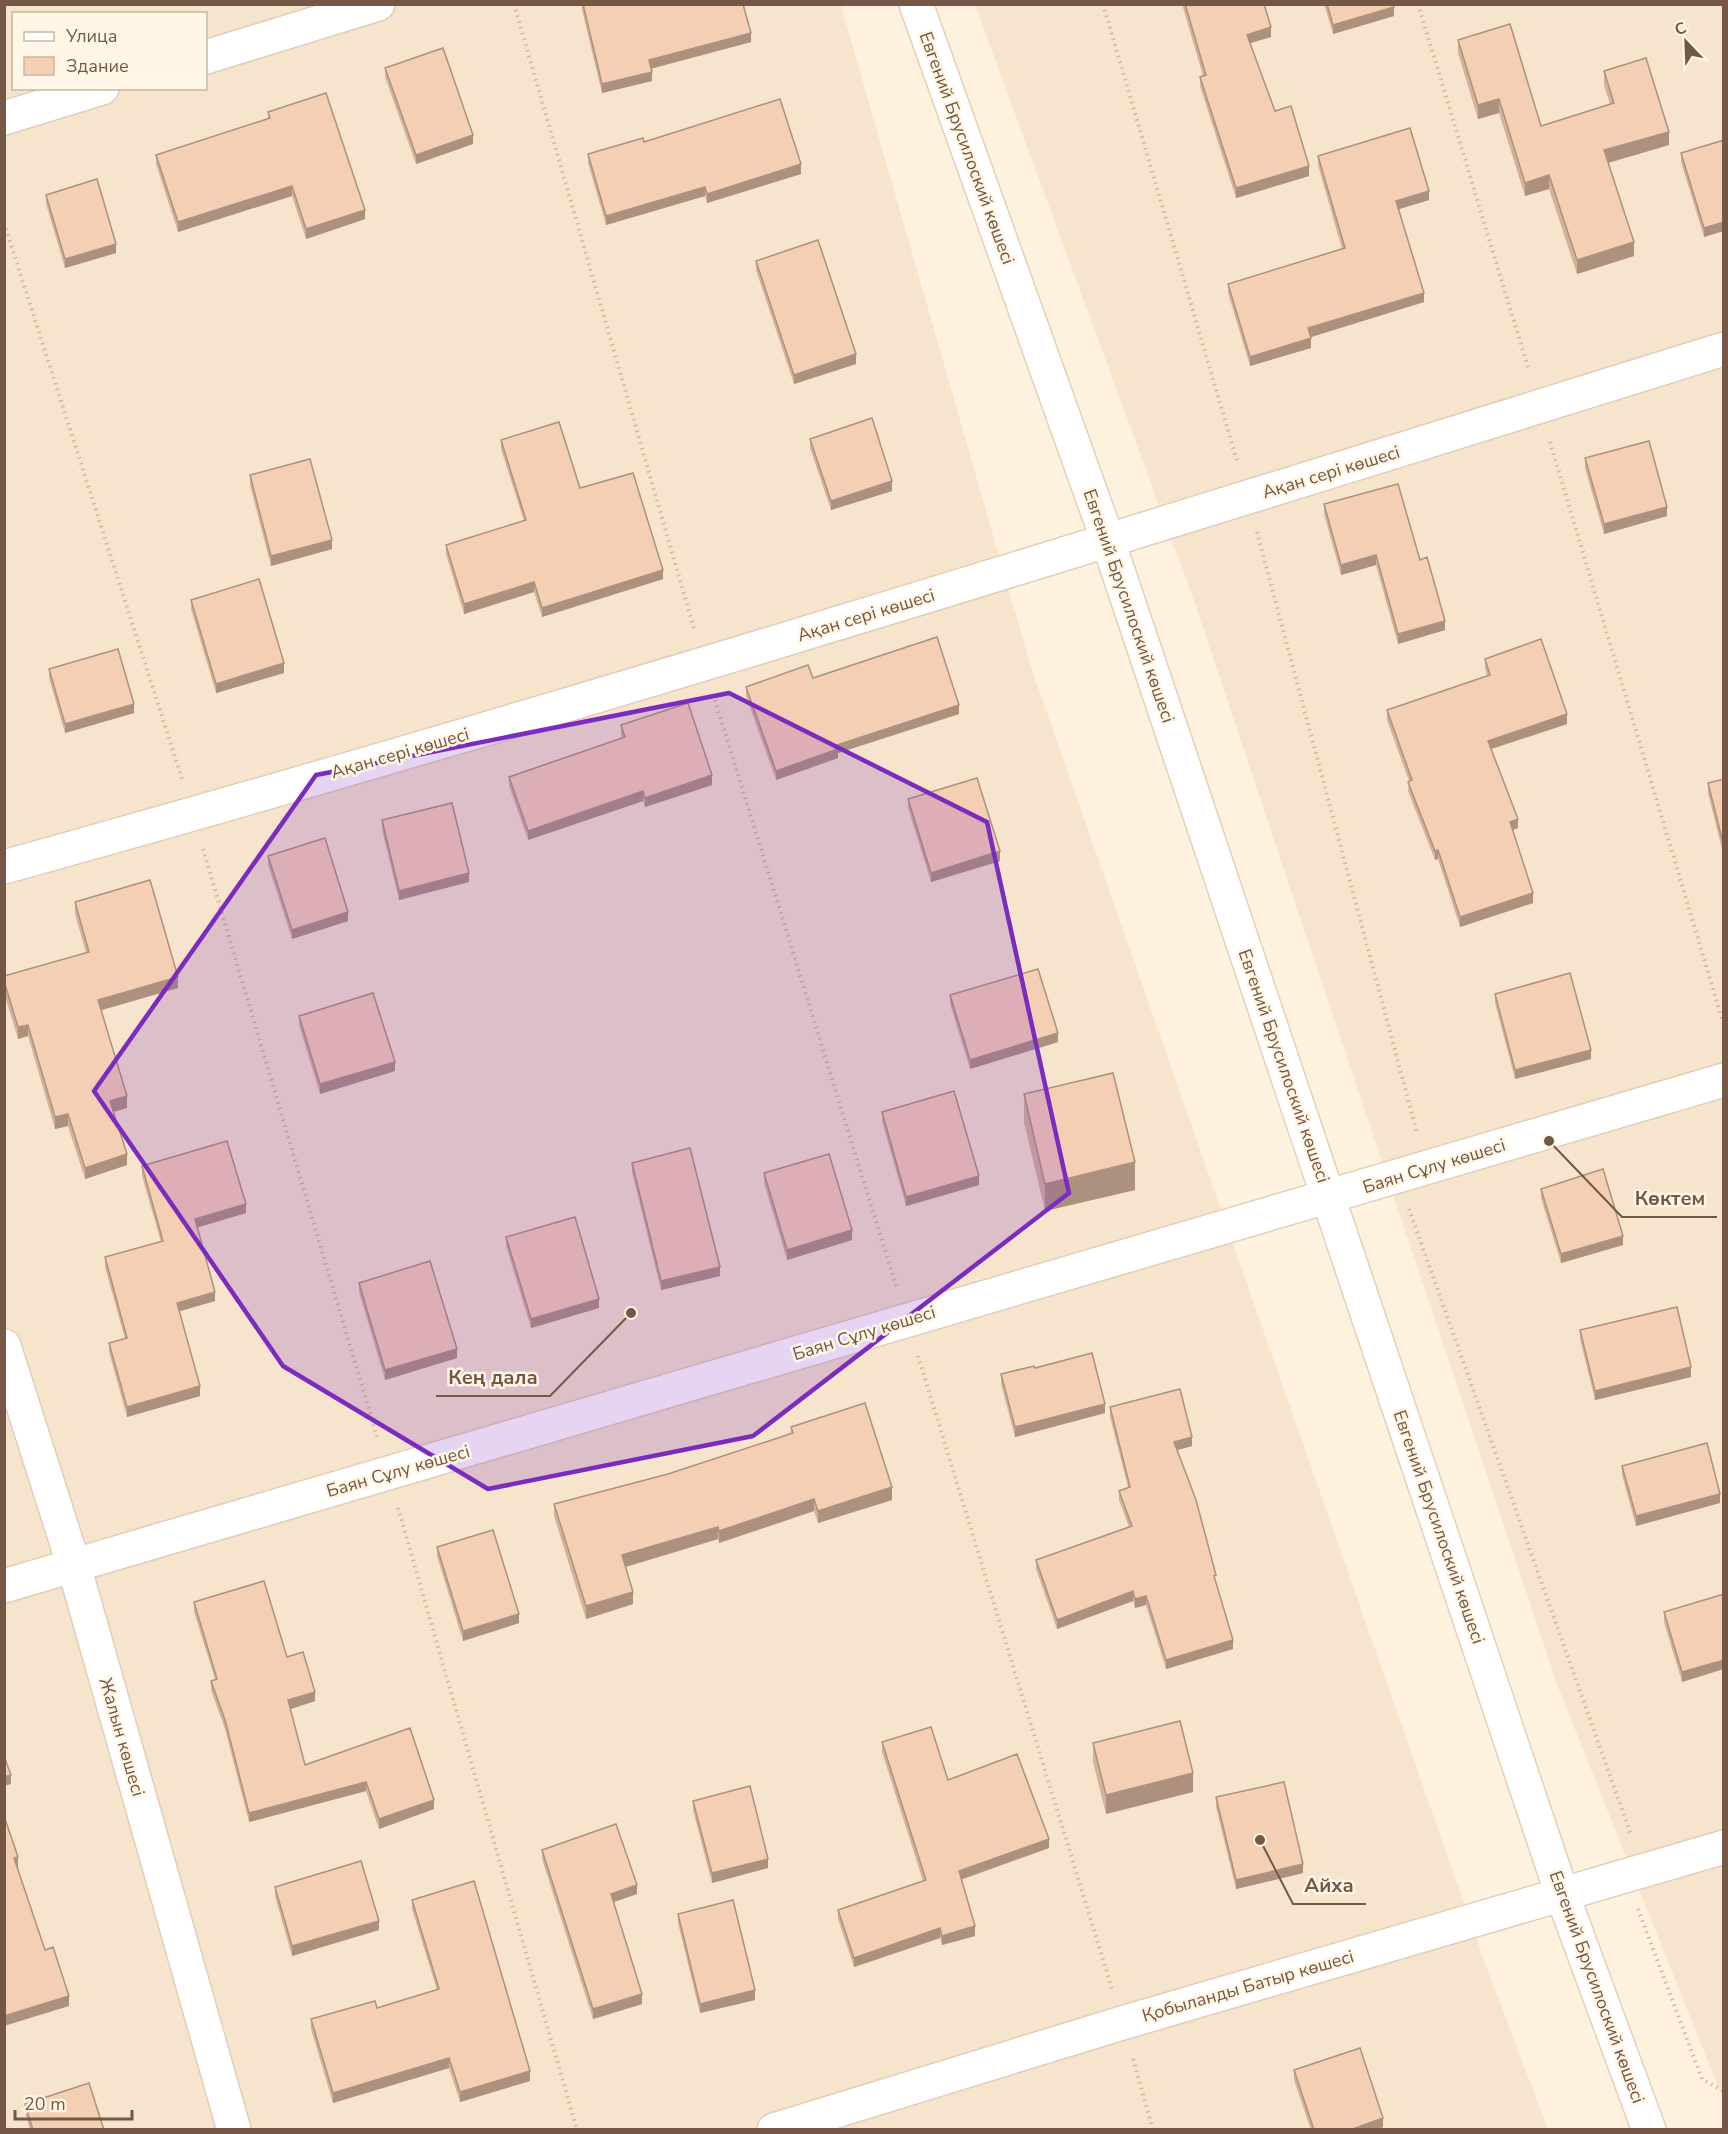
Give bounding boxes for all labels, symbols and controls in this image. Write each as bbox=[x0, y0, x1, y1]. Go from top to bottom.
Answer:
legend bbox=[12, 12, 207, 90]
north arrow bbox=[1656, 12, 1716, 72]
text: С bbox=[1671, 17, 1690, 41]
text: Улица bbox=[65, 24, 117, 48]
street label: Евгений Брусилоский көшесі bbox=[914, 28, 1020, 268]
text: Здание bbox=[66, 54, 129, 78]
street label: Ақан сері көшесі bbox=[1259, 440, 1403, 504]
street label: Евгений Брусилоский көшесі bbox=[1078, 486, 1180, 726]
street label: Ақан сері көшесі bbox=[794, 583, 938, 647]
street label: Ақан сері көшесі bbox=[328, 722, 472, 784]
street label: Евгений Брусилоский көшесі bbox=[1233, 946, 1335, 1186]
street label: Баян Сұлу көшесі bbox=[1360, 1133, 1508, 1199]
callout: Көктем bbox=[1622, 1179, 1717, 1217]
text: Көктем bbox=[1635, 1185, 1705, 1212]
street label: Баян Сұлу көшесі bbox=[790, 1300, 938, 1366]
callout: Кең дала bbox=[436, 1358, 550, 1396]
text: Кең дала bbox=[448, 1364, 538, 1391]
street label: Евгений Брусилоский көшесі bbox=[1388, 1407, 1490, 1647]
street label: Баян Сұлу көшесі bbox=[323, 1439, 473, 1503]
street label: Жалын көшесі bbox=[94, 1675, 150, 1799]
callout: Айха bbox=[1293, 1866, 1366, 1904]
street label: Евгений Брусилоский көшесі bbox=[1544, 1867, 1650, 2107]
text: Айха bbox=[1304, 1872, 1354, 1899]
street label: Қобыланды Батыр көшесі bbox=[1139, 1944, 1357, 2028]
scale bar bbox=[15, 2083, 132, 2121]
text: 20 m bbox=[24, 2092, 66, 2116]

